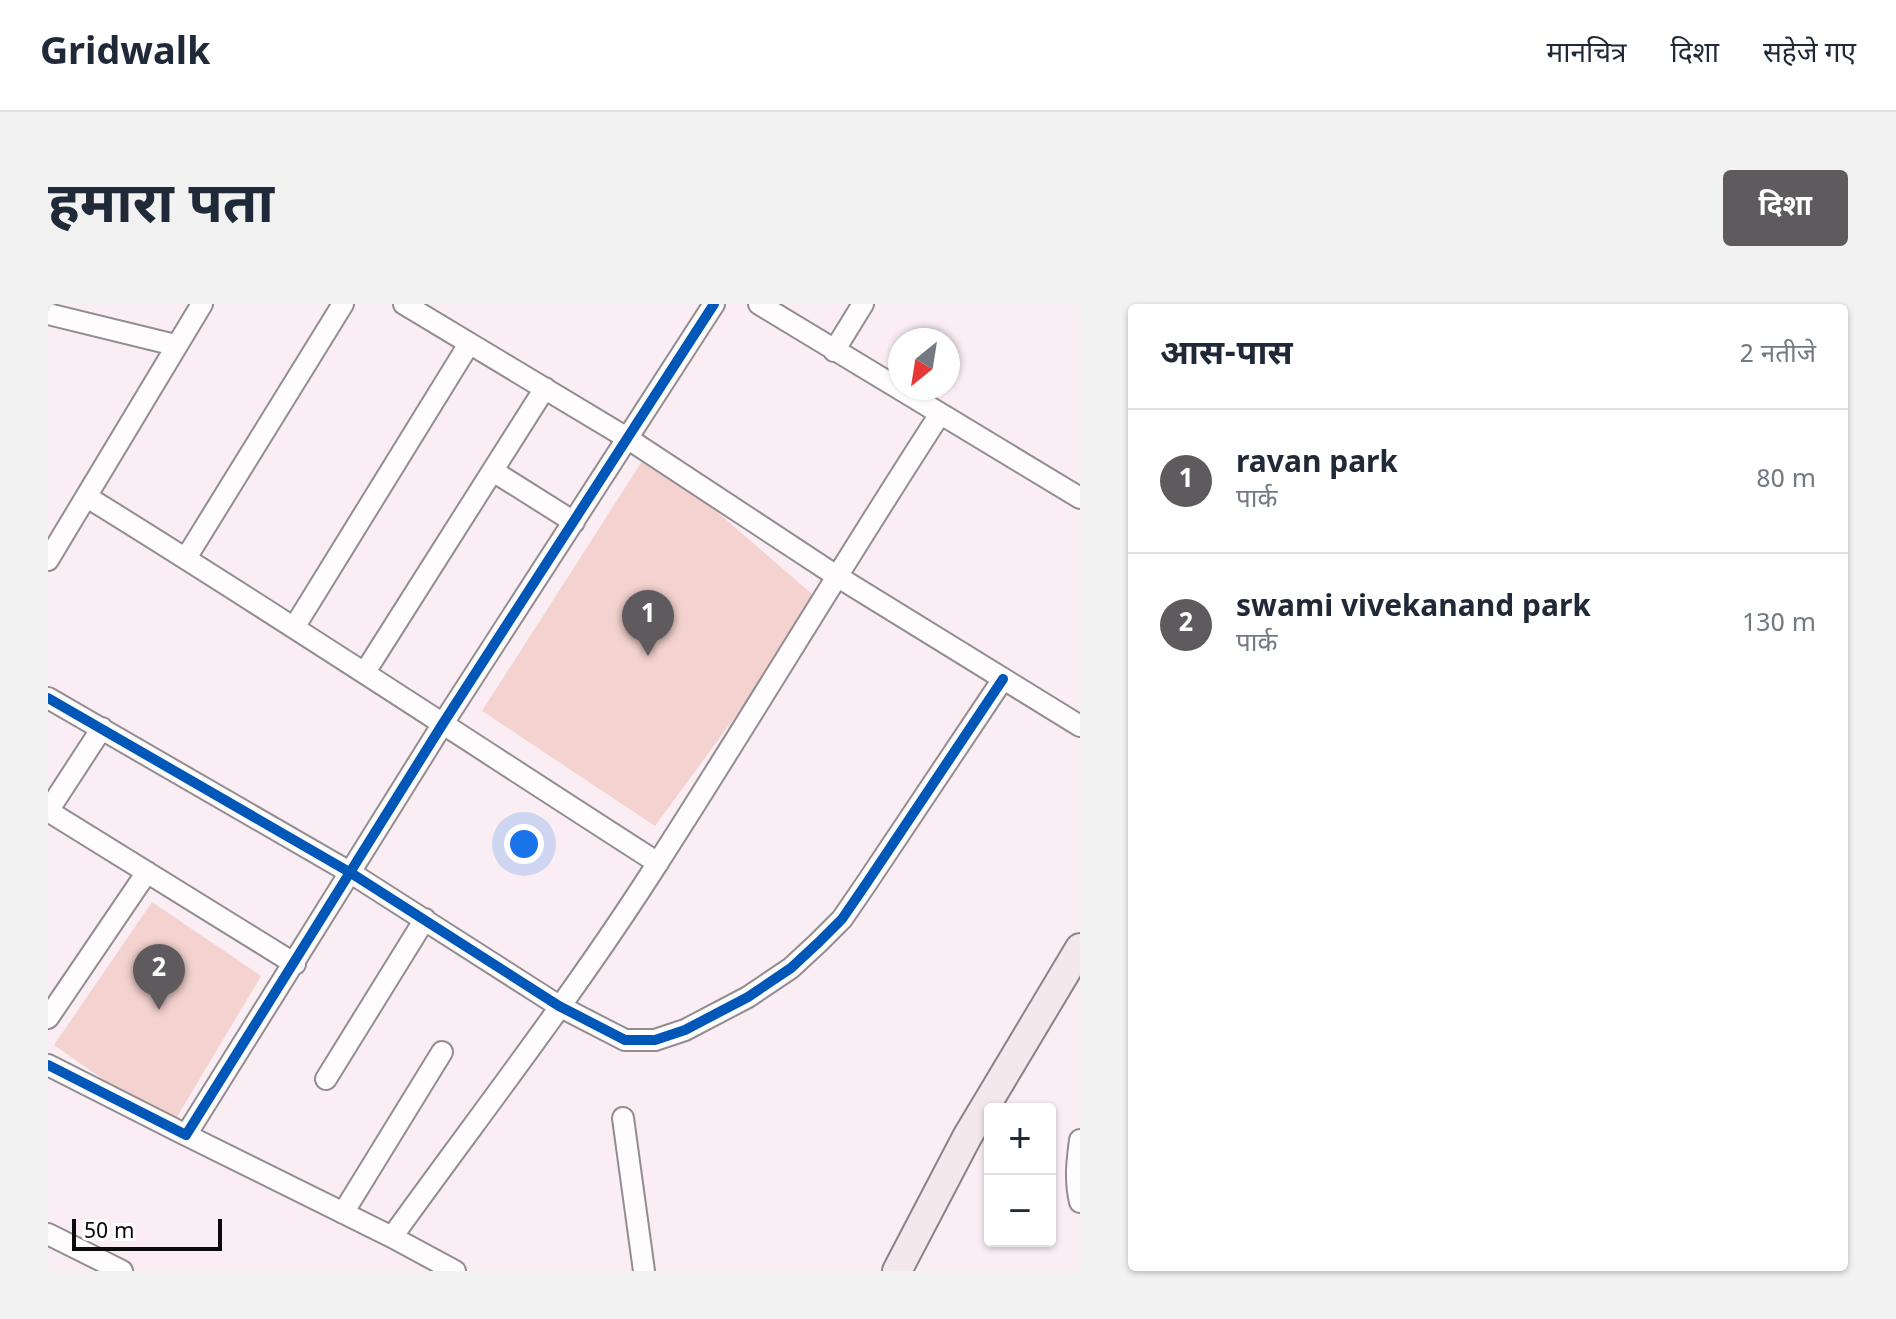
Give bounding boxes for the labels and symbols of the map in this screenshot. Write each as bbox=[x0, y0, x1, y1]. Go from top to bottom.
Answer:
north arrow bbox=[888, 328, 960, 400]
pin: 1 bbox=[622, 590, 674, 656]
your location bbox=[504, 824, 544, 864]
pin: 2 bbox=[133, 944, 185, 1010]
scale bar bbox=[72, 1215, 222, 1251]

